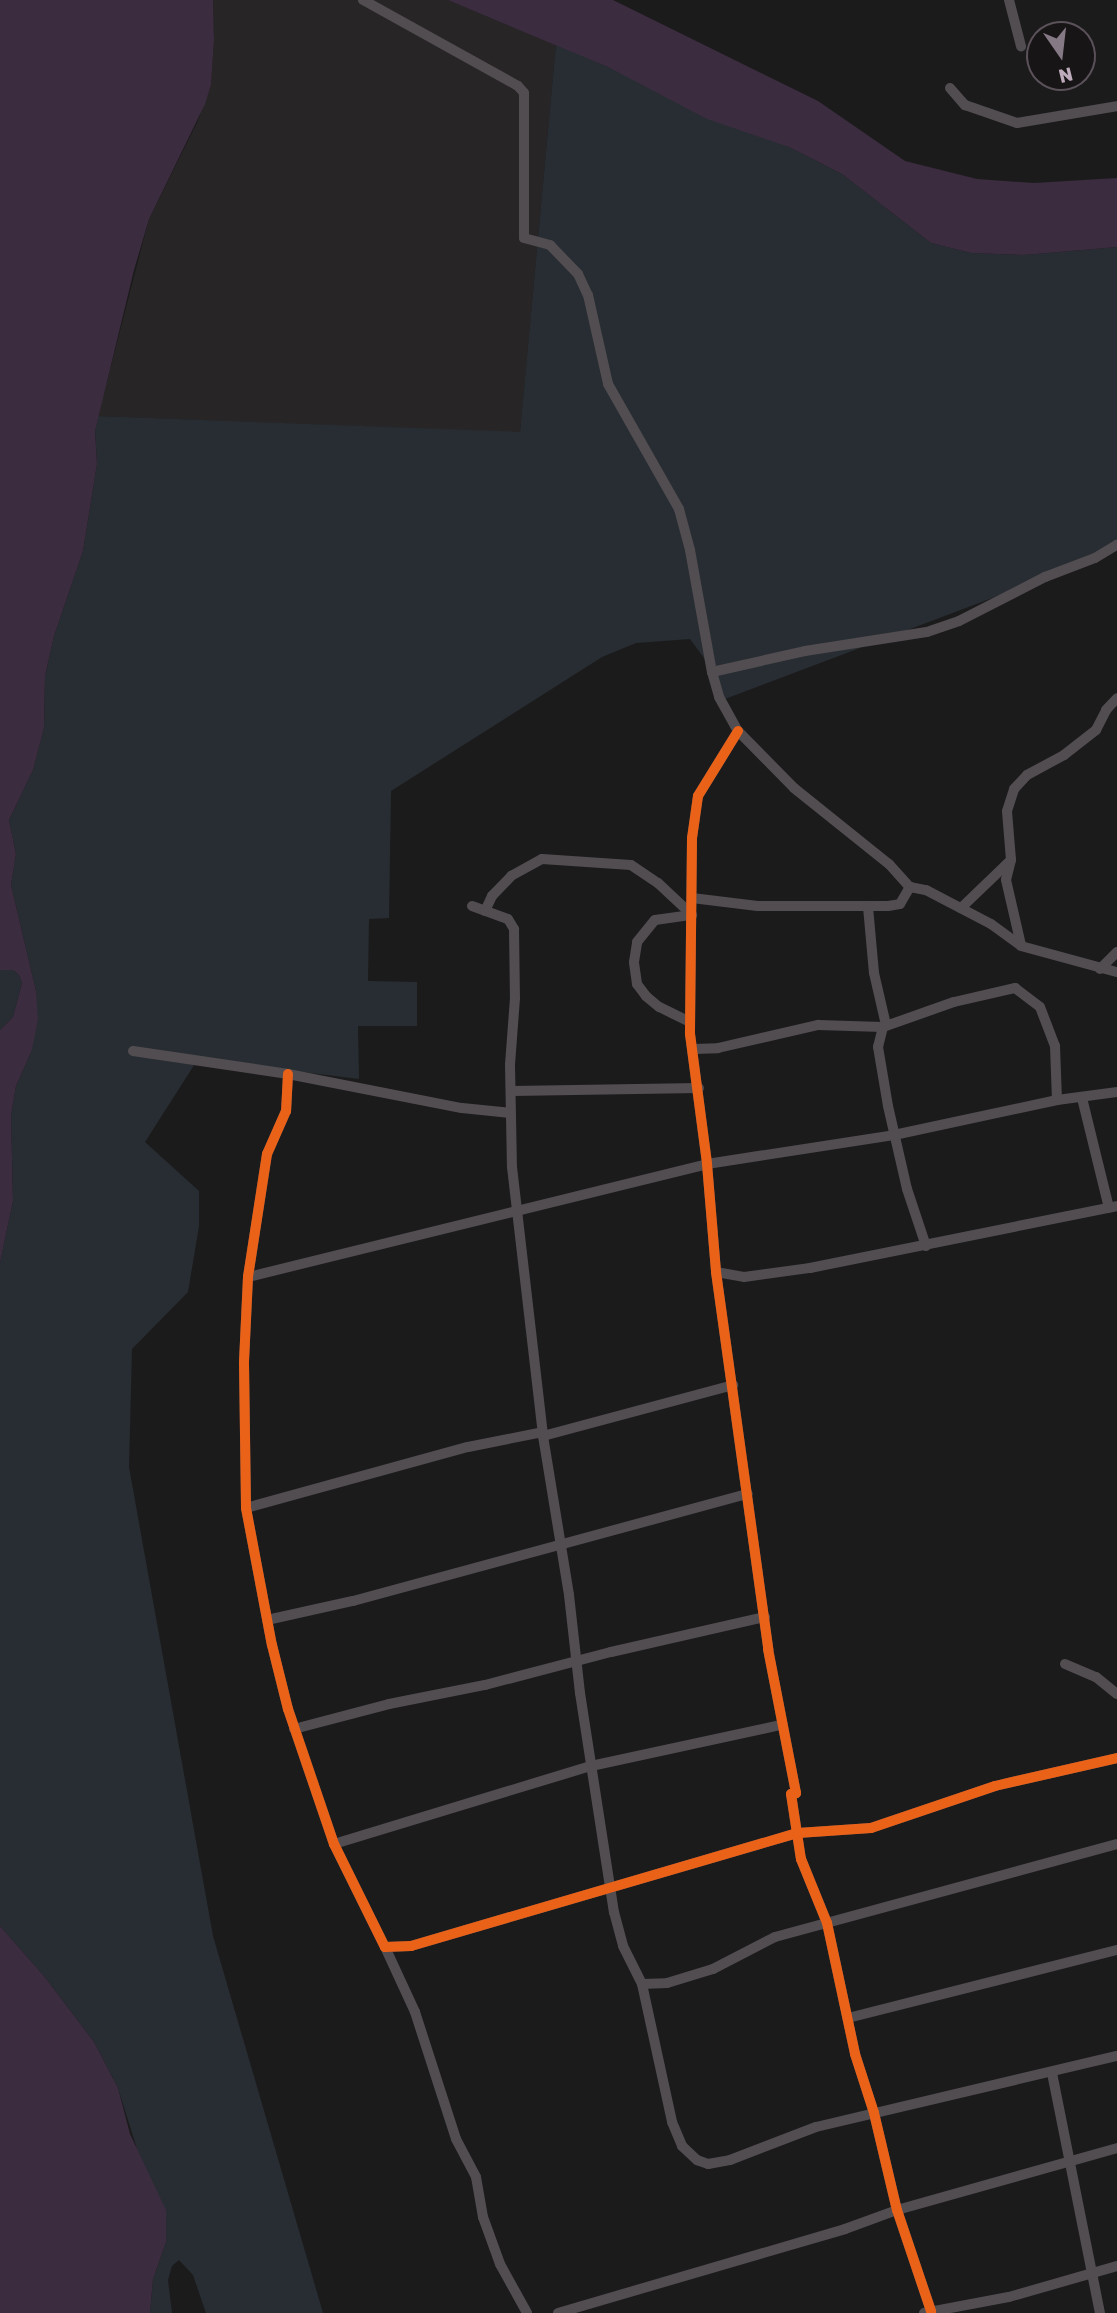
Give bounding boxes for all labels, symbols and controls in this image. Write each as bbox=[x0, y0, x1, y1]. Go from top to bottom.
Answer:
north arrow bbox=[1026, 21, 1096, 91]
text: N bbox=[1056, 62, 1075, 88]

